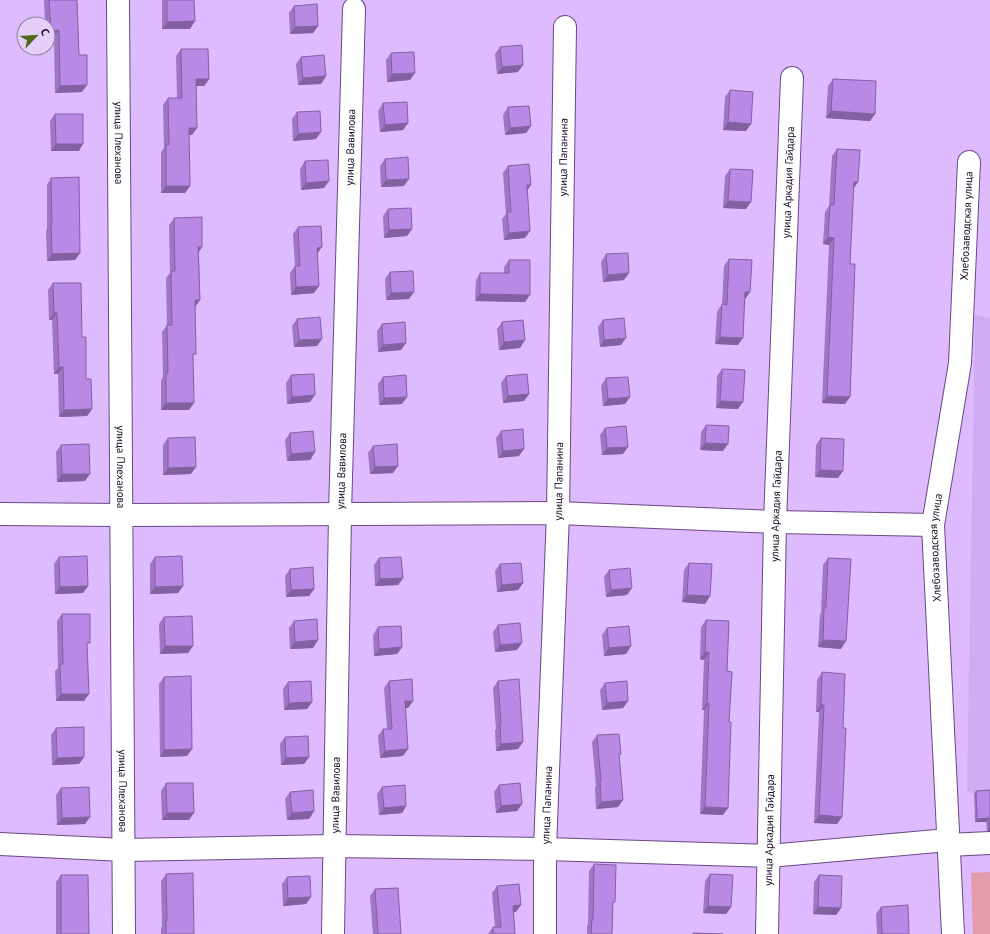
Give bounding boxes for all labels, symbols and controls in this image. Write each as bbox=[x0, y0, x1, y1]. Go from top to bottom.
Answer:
north arrow bbox=[16, 16, 56, 56]
text: С bbox=[37, 26, 53, 38]
street label: улица Плеханова bbox=[112, 101, 126, 185]
street label: улица Вавилова bbox=[342, 109, 358, 186]
street label: улица Папанина bbox=[556, 118, 571, 197]
street label: улица Аркадия Гайдара bbox=[779, 126, 797, 238]
street label: Хлебозаводская улица bbox=[957, 171, 976, 281]
street label: улица Плеханова bbox=[114, 425, 128, 509]
street label: улица Вавилова bbox=[333, 432, 349, 510]
street label: улица Папанина bbox=[551, 442, 566, 521]
street label: улица Аркадия Гайдара bbox=[767, 450, 785, 562]
street label: Хлебозаводская улица bbox=[926, 492, 945, 602]
street label: улица Плеханова bbox=[116, 749, 130, 833]
street label: улица Вавилова bbox=[328, 756, 343, 834]
street label: улица Папанина bbox=[538, 766, 555, 845]
street label: улица Аркадия Гайдара bbox=[761, 774, 777, 886]

